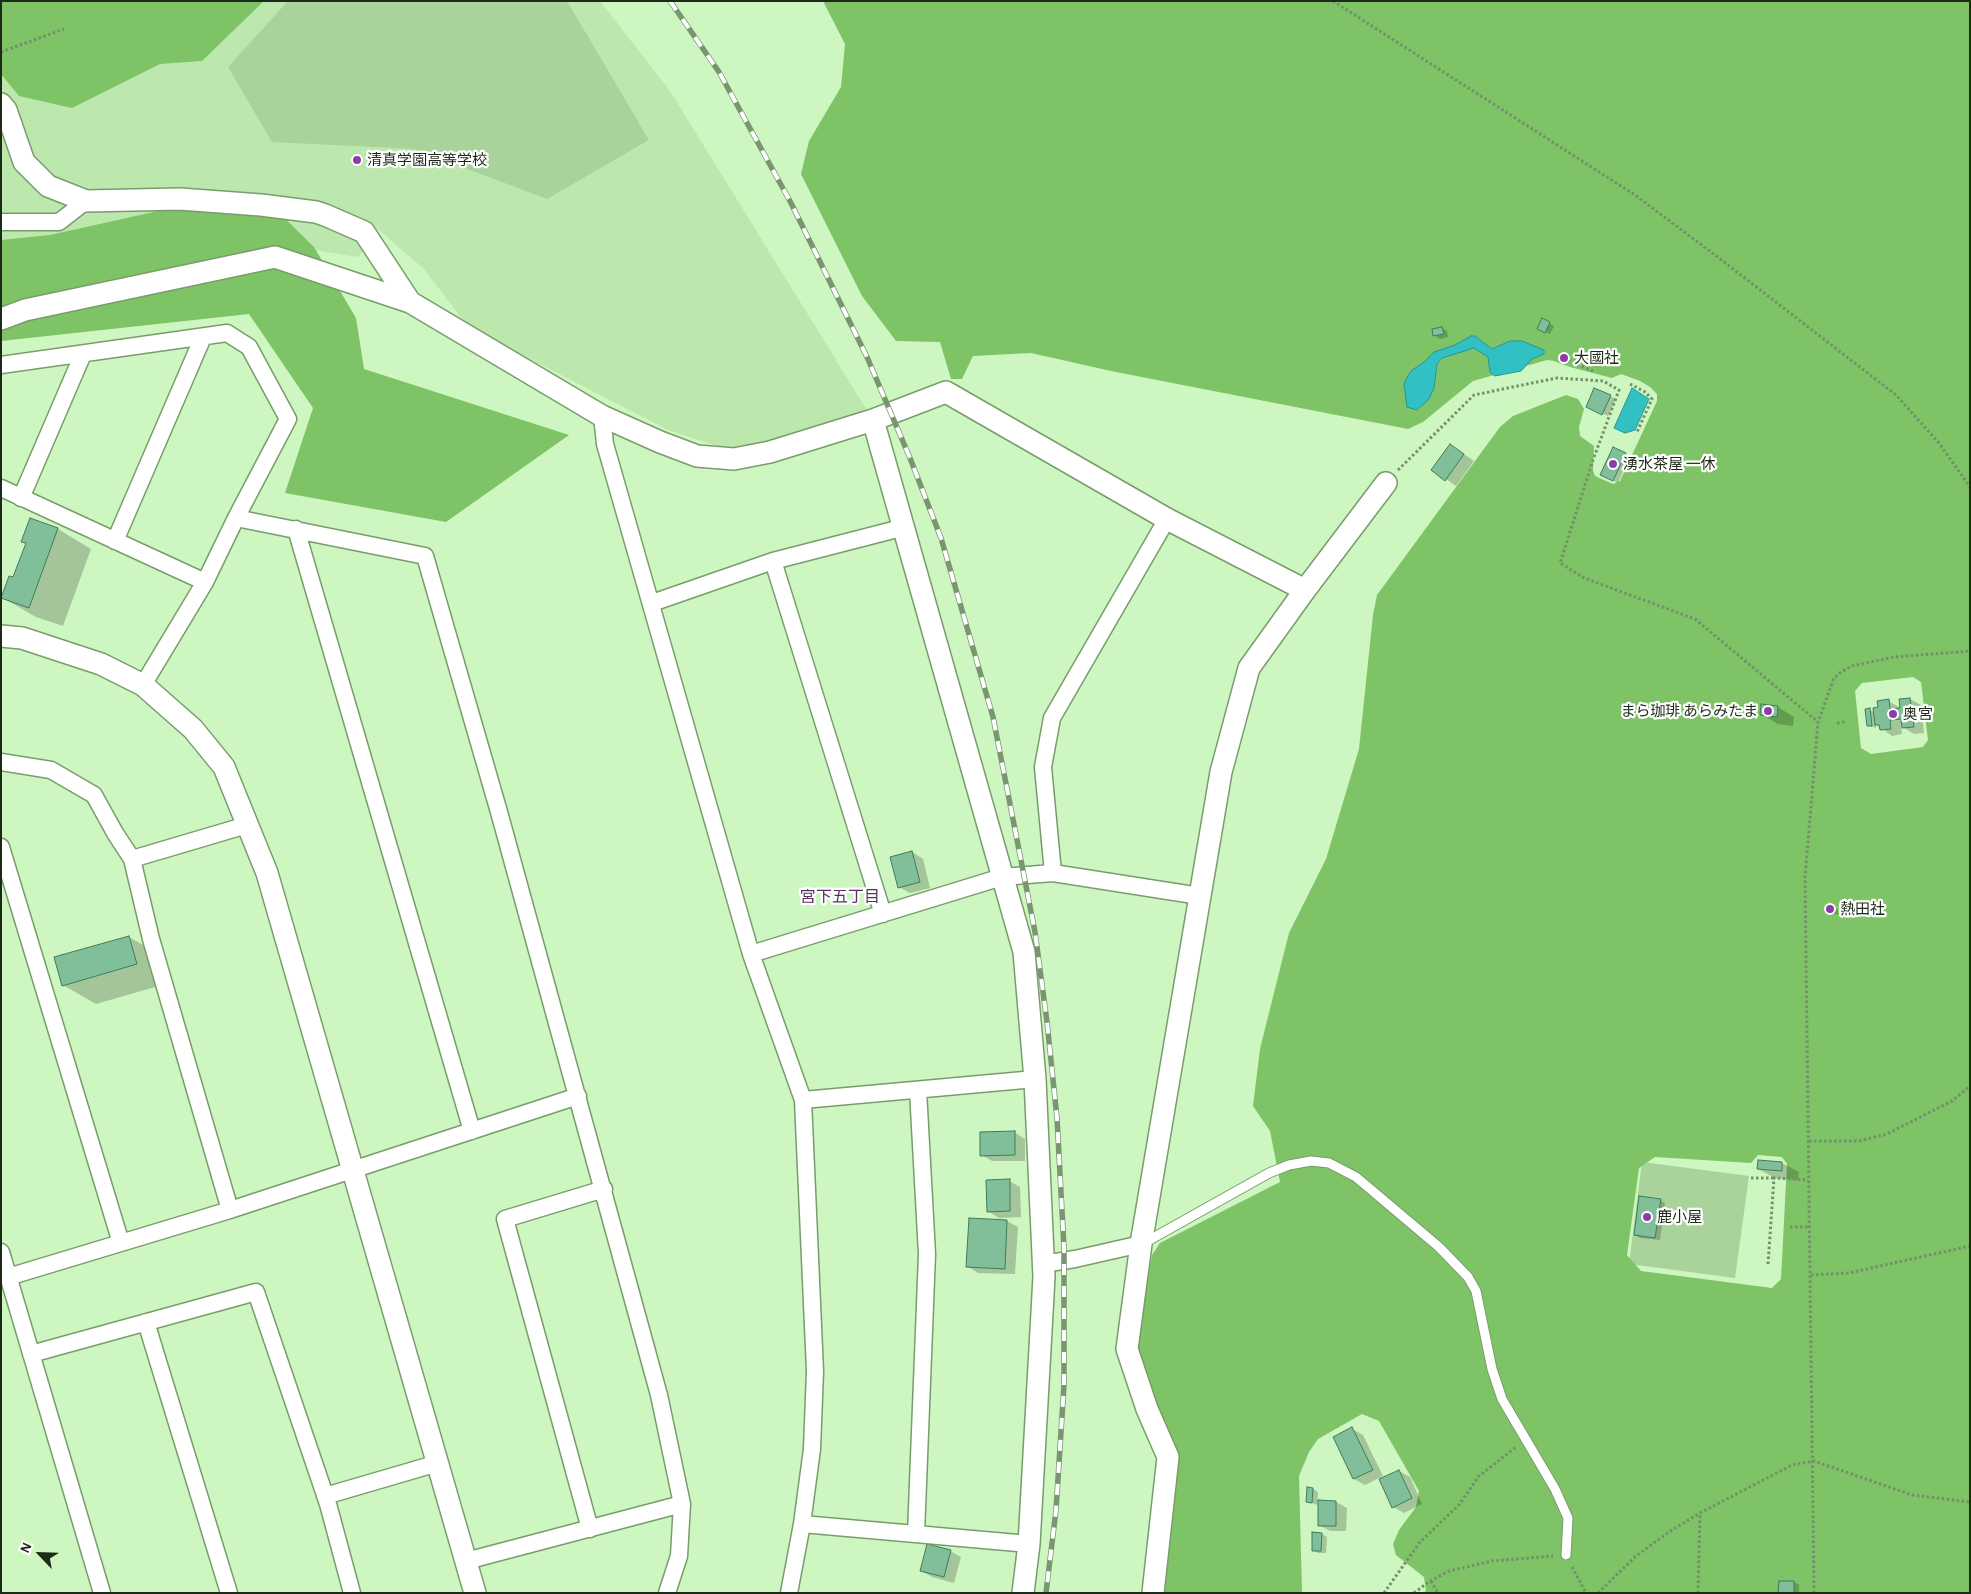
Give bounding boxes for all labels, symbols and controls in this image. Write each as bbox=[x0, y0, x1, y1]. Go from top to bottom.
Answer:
place label: 清真学園高等学校 bbox=[367, 151, 487, 169]
marker: 清真学園高等学校 bbox=[351, 154, 363, 166]
place label: 大國社 bbox=[1574, 349, 1619, 367]
marker: 大國社 bbox=[1558, 352, 1570, 364]
place label: 湧水茶屋 一休 bbox=[1623, 455, 1715, 473]
marker: 湧水茶屋 一休 bbox=[1607, 458, 1619, 470]
place label: まら珈琲 あらみたま bbox=[1621, 702, 1758, 720]
marker: まら珈琲 あらみたま bbox=[1762, 705, 1774, 717]
place label: 奥宮 bbox=[1903, 705, 1933, 723]
marker: 奥宮 bbox=[1887, 708, 1899, 720]
district label: 宮下五丁目 bbox=[800, 887, 880, 907]
place label: 熱田社 bbox=[1840, 900, 1885, 918]
marker: 熱田社 bbox=[1824, 903, 1836, 915]
place label: 鹿小屋 bbox=[1657, 1208, 1702, 1226]
marker: 鹿小屋 bbox=[1641, 1211, 1653, 1223]
north arrow bbox=[15, 1529, 65, 1579]
text: N bbox=[18, 1541, 35, 1555]

